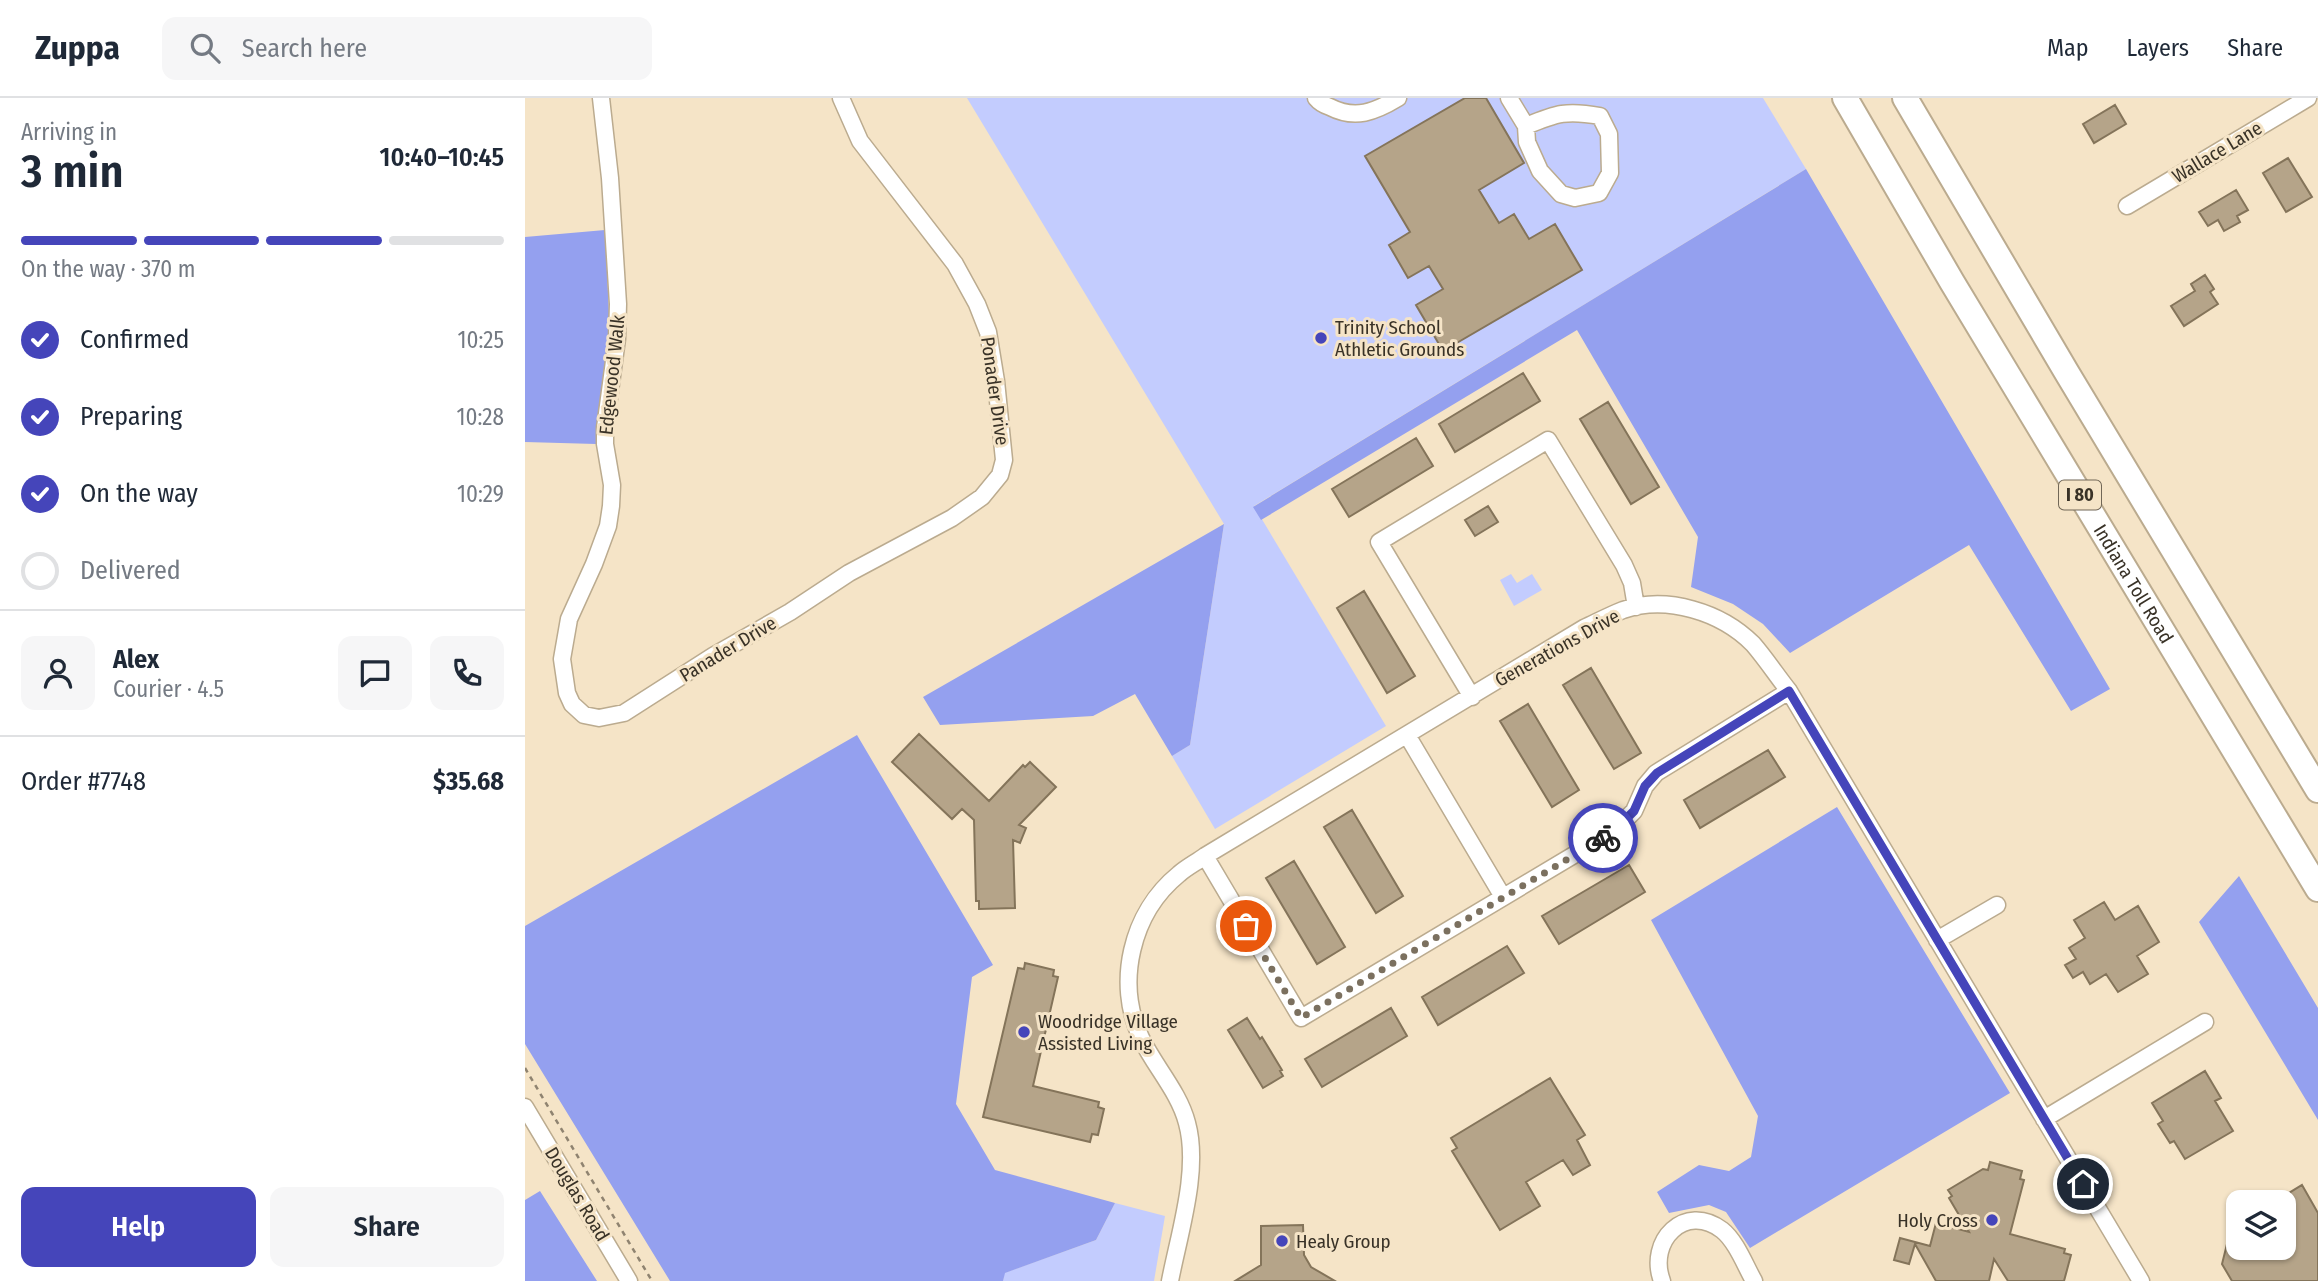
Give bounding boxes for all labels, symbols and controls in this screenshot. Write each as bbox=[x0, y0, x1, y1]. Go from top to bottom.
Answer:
search box bbox=[162, 17, 652, 80]
text: Zuppa bbox=[35, 28, 120, 68]
icon: search bbox=[186, 29, 224, 67]
text: Search here bbox=[242, 33, 367, 64]
text: Map bbox=[2047, 34, 2089, 62]
text: Layers bbox=[2127, 34, 2189, 62]
text: Share bbox=[2227, 34, 2283, 62]
street label: Wallace Lane bbox=[2168, 116, 2266, 188]
text: Arriving in bbox=[21, 118, 117, 146]
text: 10:40–10:45 bbox=[380, 142, 504, 173]
text: 3 min bbox=[21, 144, 124, 199]
text: On the way · 370 m bbox=[21, 255, 195, 283]
street label: Edgewood Walk bbox=[594, 314, 630, 436]
place label: Trinity School Athletic Grounds bbox=[1335, 316, 1464, 361]
icon: check bbox=[21, 321, 59, 359]
text: Confirmed bbox=[80, 324, 190, 355]
text: 10:25 bbox=[457, 326, 504, 354]
marker: Trinity School Athletic Grounds bbox=[1313, 330, 1329, 346]
street label: Ponader Drive bbox=[976, 335, 1014, 447]
icon: check bbox=[21, 398, 59, 436]
text: Preparing bbox=[80, 401, 182, 432]
text: 10:28 bbox=[457, 403, 504, 431]
icon: check bbox=[21, 475, 59, 513]
text: On the way bbox=[80, 478, 198, 509]
text: 10:29 bbox=[457, 480, 504, 508]
road number: I 80 bbox=[2059, 480, 2101, 510]
street label: Indiana Toll Road bbox=[2089, 520, 2178, 647]
text: Delivered bbox=[80, 555, 181, 586]
street label: Generations Drive bbox=[1491, 604, 1623, 692]
street label: Panader Drive bbox=[676, 611, 780, 687]
button: person bbox=[21, 636, 95, 710]
button: chat bbox=[338, 636, 412, 710]
button: phone bbox=[430, 636, 504, 710]
text: Alex bbox=[113, 644, 159, 675]
text: Courier · 4.5 bbox=[113, 675, 224, 703]
text: Order #7748 bbox=[21, 766, 146, 797]
text: $35.68 bbox=[433, 766, 504, 797]
courier bbox=[1568, 803, 1638, 873]
icon: bike bbox=[1584, 819, 1622, 857]
pin bbox=[1216, 896, 1276, 956]
icon: bag bbox=[1227, 907, 1265, 945]
place label: Woodridge Village Assisted Living bbox=[1038, 1010, 1178, 1055]
marker: Woodridge Village Assisted Living bbox=[1016, 1024, 1032, 1040]
street label: Douglas Road bbox=[540, 1143, 614, 1245]
pin bbox=[2053, 1154, 2113, 1214]
icon: home bbox=[2064, 1165, 2102, 1203]
button: Help bbox=[21, 1187, 256, 1267]
button: Share bbox=[270, 1187, 504, 1267]
map controls bbox=[2226, 1190, 2296, 1260]
button: layers bbox=[2226, 1190, 2296, 1260]
place label: Holy Cross bbox=[1897, 1209, 1978, 1232]
marker: Holy Cross bbox=[1984, 1212, 2000, 1228]
place label: Healy Group bbox=[1296, 1230, 1391, 1253]
marker: Healy Group bbox=[1274, 1233, 1290, 1249]

